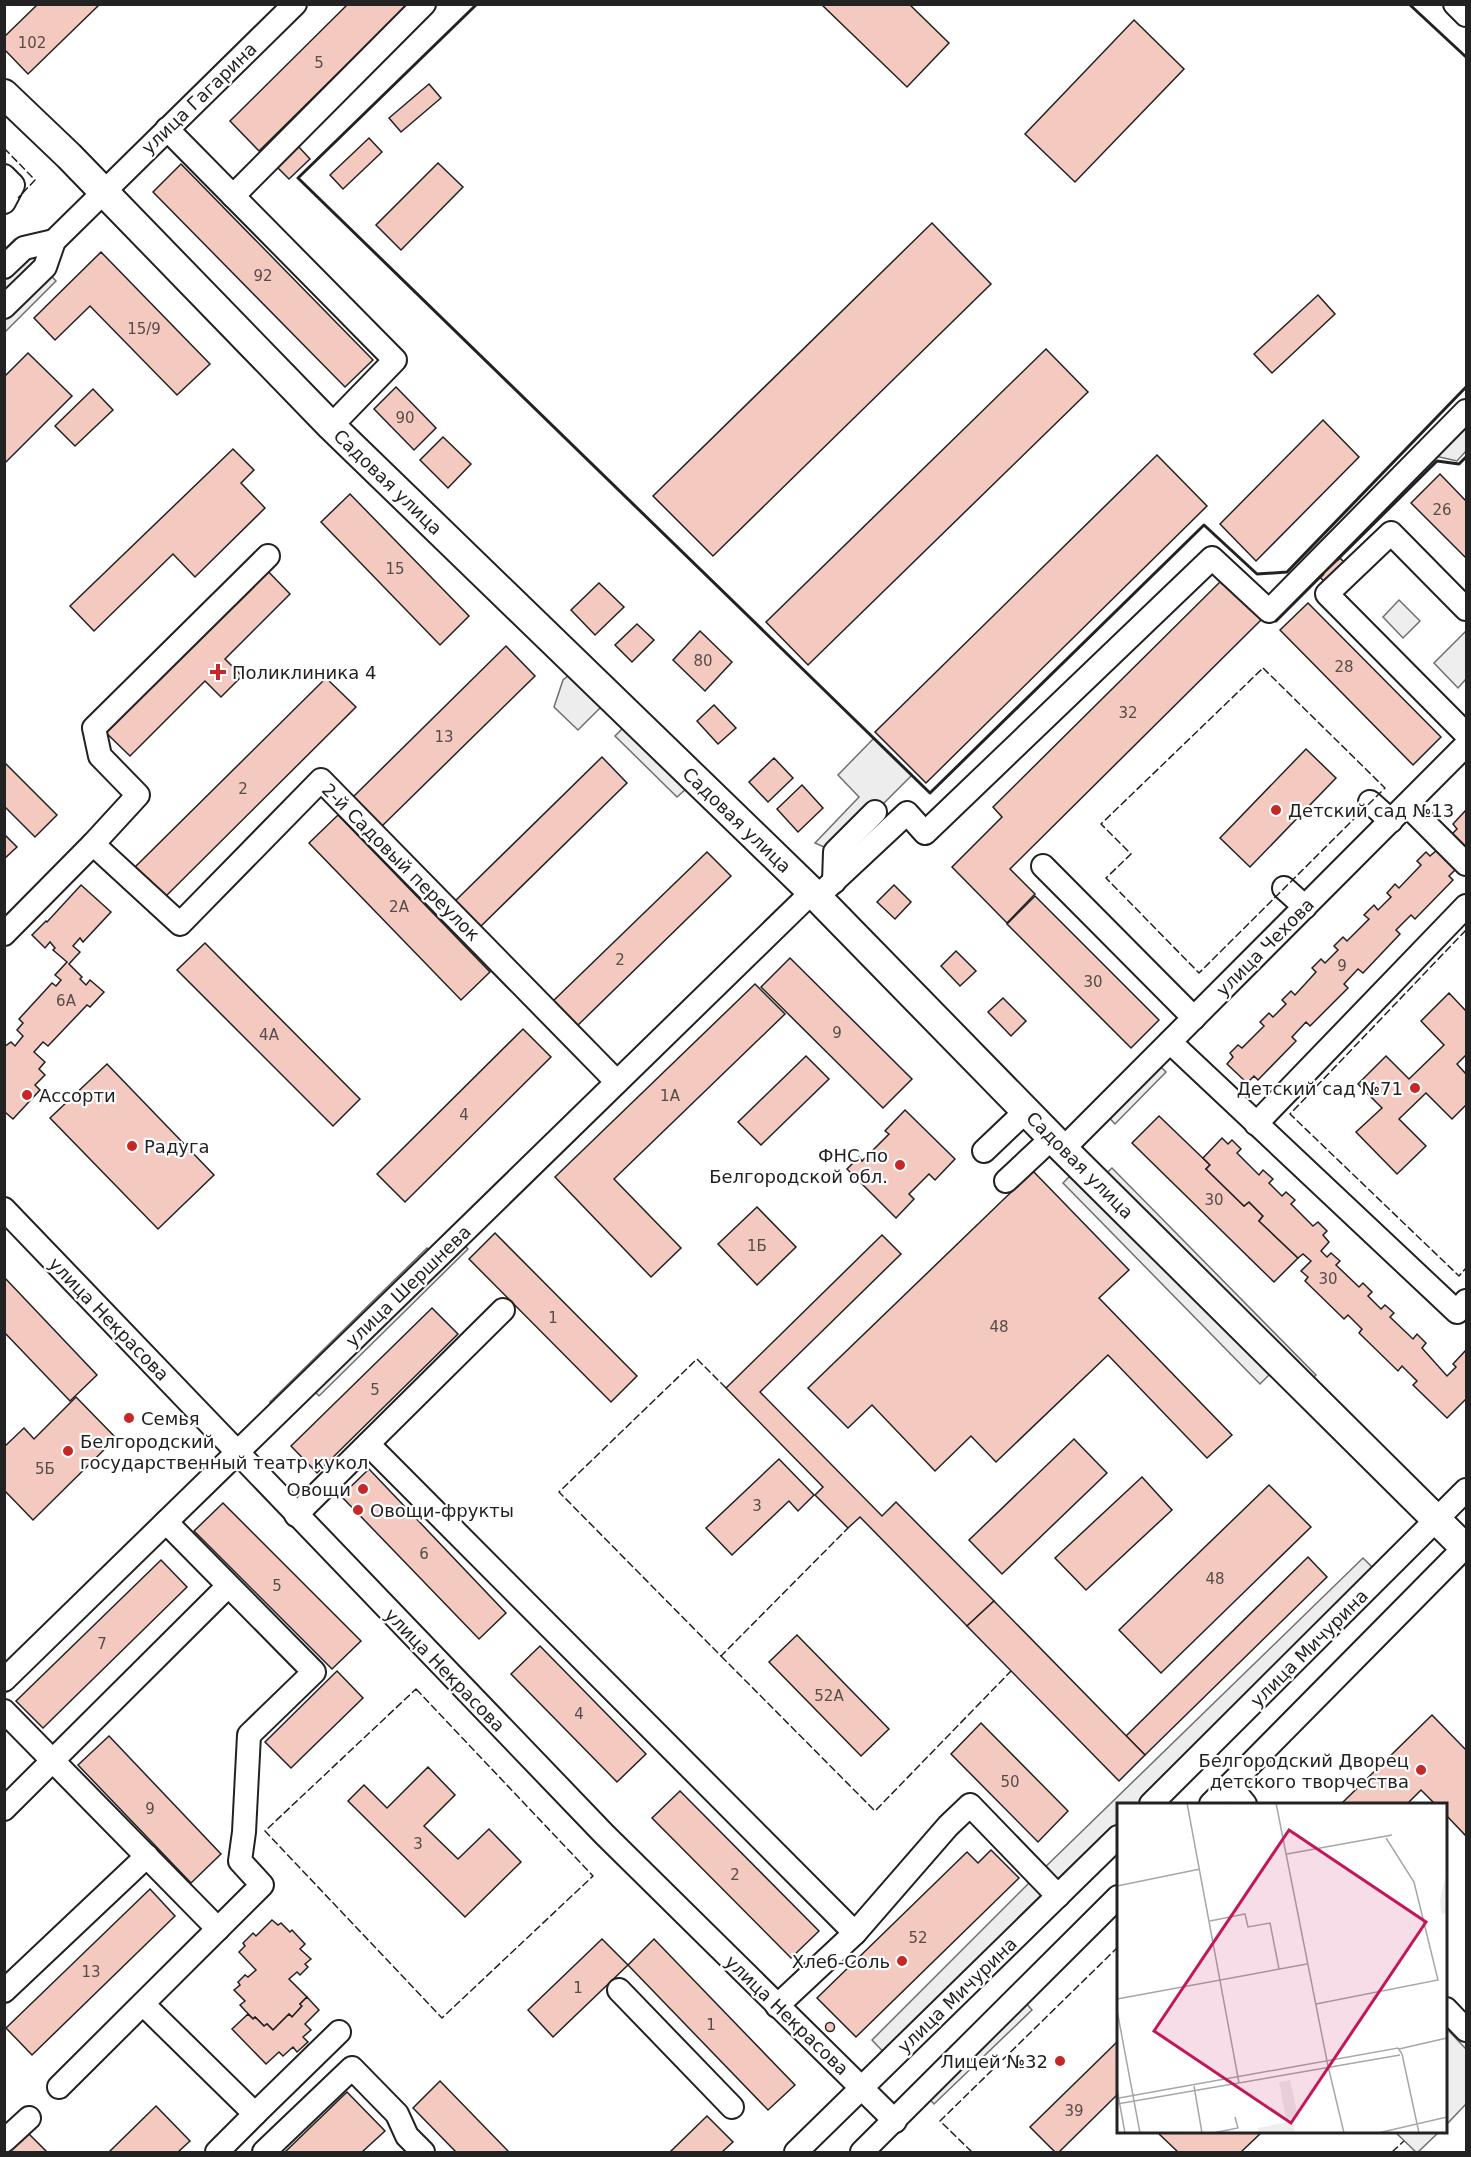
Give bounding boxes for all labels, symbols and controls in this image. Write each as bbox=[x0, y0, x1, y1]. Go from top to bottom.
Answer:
house number: 102 bbox=[18, 34, 46, 52]
street label: улица Гагарина bbox=[137, 38, 261, 158]
house number: 5 bbox=[314, 54, 324, 72]
house number: 92 bbox=[253, 267, 273, 285]
house number: 15/9 bbox=[127, 320, 161, 338]
house number: 90 bbox=[395, 409, 415, 427]
street label: Садовая улица bbox=[329, 425, 447, 539]
house number: 26 bbox=[1432, 501, 1452, 519]
house number: 15 bbox=[385, 560, 405, 578]
house number: 80 bbox=[693, 652, 713, 670]
house number: 28 bbox=[1334, 658, 1354, 676]
place label: Поликлиника 4 bbox=[232, 662, 376, 683]
marker: Поликлиника 4 bbox=[209, 663, 227, 681]
house number: 32 bbox=[1118, 704, 1138, 722]
house number: 13 bbox=[434, 728, 454, 746]
street label: Садовая улица bbox=[678, 763, 796, 877]
street label: 2-й Садовый переулок bbox=[318, 779, 484, 945]
house number: 2 bbox=[238, 780, 248, 798]
place label: Детский сад №13 bbox=[1288, 800, 1454, 821]
marker: Детский сад №13 bbox=[1269, 803, 1283, 817]
street label: улица Чехова bbox=[1212, 894, 1318, 1000]
house number: 2А bbox=[389, 898, 410, 916]
house number: 2 bbox=[615, 951, 625, 969]
house number: 9 bbox=[1337, 957, 1347, 975]
house number: 30 bbox=[1083, 973, 1103, 991]
house number: 6А bbox=[56, 992, 77, 1010]
house number: 9 bbox=[832, 1024, 842, 1042]
house number: 4А bbox=[259, 1026, 280, 1044]
place label: Детский сад №71 bbox=[1237, 1078, 1403, 1099]
marker: Детский сад №71 bbox=[1408, 1081, 1422, 1095]
place label: Ассорти bbox=[39, 1085, 116, 1106]
house number: 1А bbox=[660, 1087, 681, 1105]
marker: Ассорти bbox=[20, 1088, 34, 1102]
house number: 4 bbox=[459, 1106, 469, 1124]
street label: Садовая улица bbox=[1022, 1107, 1138, 1223]
place label: Радуга bbox=[144, 1136, 209, 1157]
marker: Радуга bbox=[125, 1139, 139, 1153]
place label: ФНС по Белгородской обл. bbox=[709, 1145, 888, 1187]
marker: ФНС по Белгородской обл. bbox=[893, 1158, 907, 1172]
house number: 30 bbox=[1204, 1191, 1224, 1209]
street label: улица Шершнева bbox=[341, 1221, 475, 1351]
house number: 1Б bbox=[747, 1237, 767, 1255]
street label: улица Некрасова bbox=[45, 1253, 173, 1385]
house number: 30 bbox=[1318, 1270, 1338, 1288]
house number: 1 bbox=[548, 1309, 558, 1327]
house number: 48 bbox=[989, 1318, 1009, 1336]
house number: 5 bbox=[370, 1381, 380, 1399]
place label: Семья bbox=[141, 1408, 200, 1429]
marker: Семья bbox=[122, 1411, 136, 1425]
place label: Белгородский государственный театр кукол bbox=[80, 1431, 368, 1473]
marker: Белгородский государственный театр кукол bbox=[61, 1444, 75, 1458]
house number: 5Б bbox=[35, 1460, 55, 1478]
place label: Овощи bbox=[287, 1479, 351, 1500]
marker: Овощи bbox=[356, 1482, 370, 1496]
house number: 3 bbox=[752, 1497, 762, 1515]
place label: Овощи-фрукты bbox=[370, 1500, 514, 1521]
marker: Овощи-фрукты bbox=[351, 1503, 365, 1517]
house number: 6 bbox=[419, 1545, 429, 1563]
house number: 48 bbox=[1205, 1570, 1225, 1588]
house number: 5 bbox=[272, 1577, 282, 1595]
street label: улица Мичурина bbox=[1246, 1585, 1372, 1711]
street label: улица Некрасова bbox=[381, 1604, 509, 1736]
house number: 7 bbox=[97, 1635, 107, 1653]
house number: 52А bbox=[814, 1687, 844, 1705]
house number: 4 bbox=[574, 1705, 584, 1723]
place label: Белгородский Дворец детского творчества bbox=[1198, 1750, 1409, 1792]
marker: Белгородский Дворец детского творчества bbox=[1414, 1763, 1428, 1777]
house number: 50 bbox=[1000, 1773, 1020, 1791]
house number: 9 bbox=[145, 1800, 155, 1818]
inset map bbox=[1117, 1803, 1447, 2133]
house number: 3 bbox=[413, 1835, 423, 1853]
house number: 2 bbox=[730, 1866, 740, 1884]
house number: 52 bbox=[908, 1929, 928, 1947]
street label: улица Мичурина bbox=[893, 1933, 1021, 2057]
street label: улица Некрасова bbox=[721, 1951, 853, 2079]
place label: Хлеб-Соль bbox=[792, 1951, 890, 1972]
marker: Хлеб-Соль bbox=[895, 1954, 909, 1968]
house number: 13 bbox=[81, 1963, 101, 1981]
house number: 1 bbox=[573, 1979, 583, 1997]
house number: 1 bbox=[706, 2016, 716, 2034]
place label: Лицей №32 bbox=[940, 2051, 1048, 2072]
marker: Лицей №32 bbox=[1053, 2054, 1067, 2068]
house number: 39 bbox=[1064, 2102, 1084, 2120]

